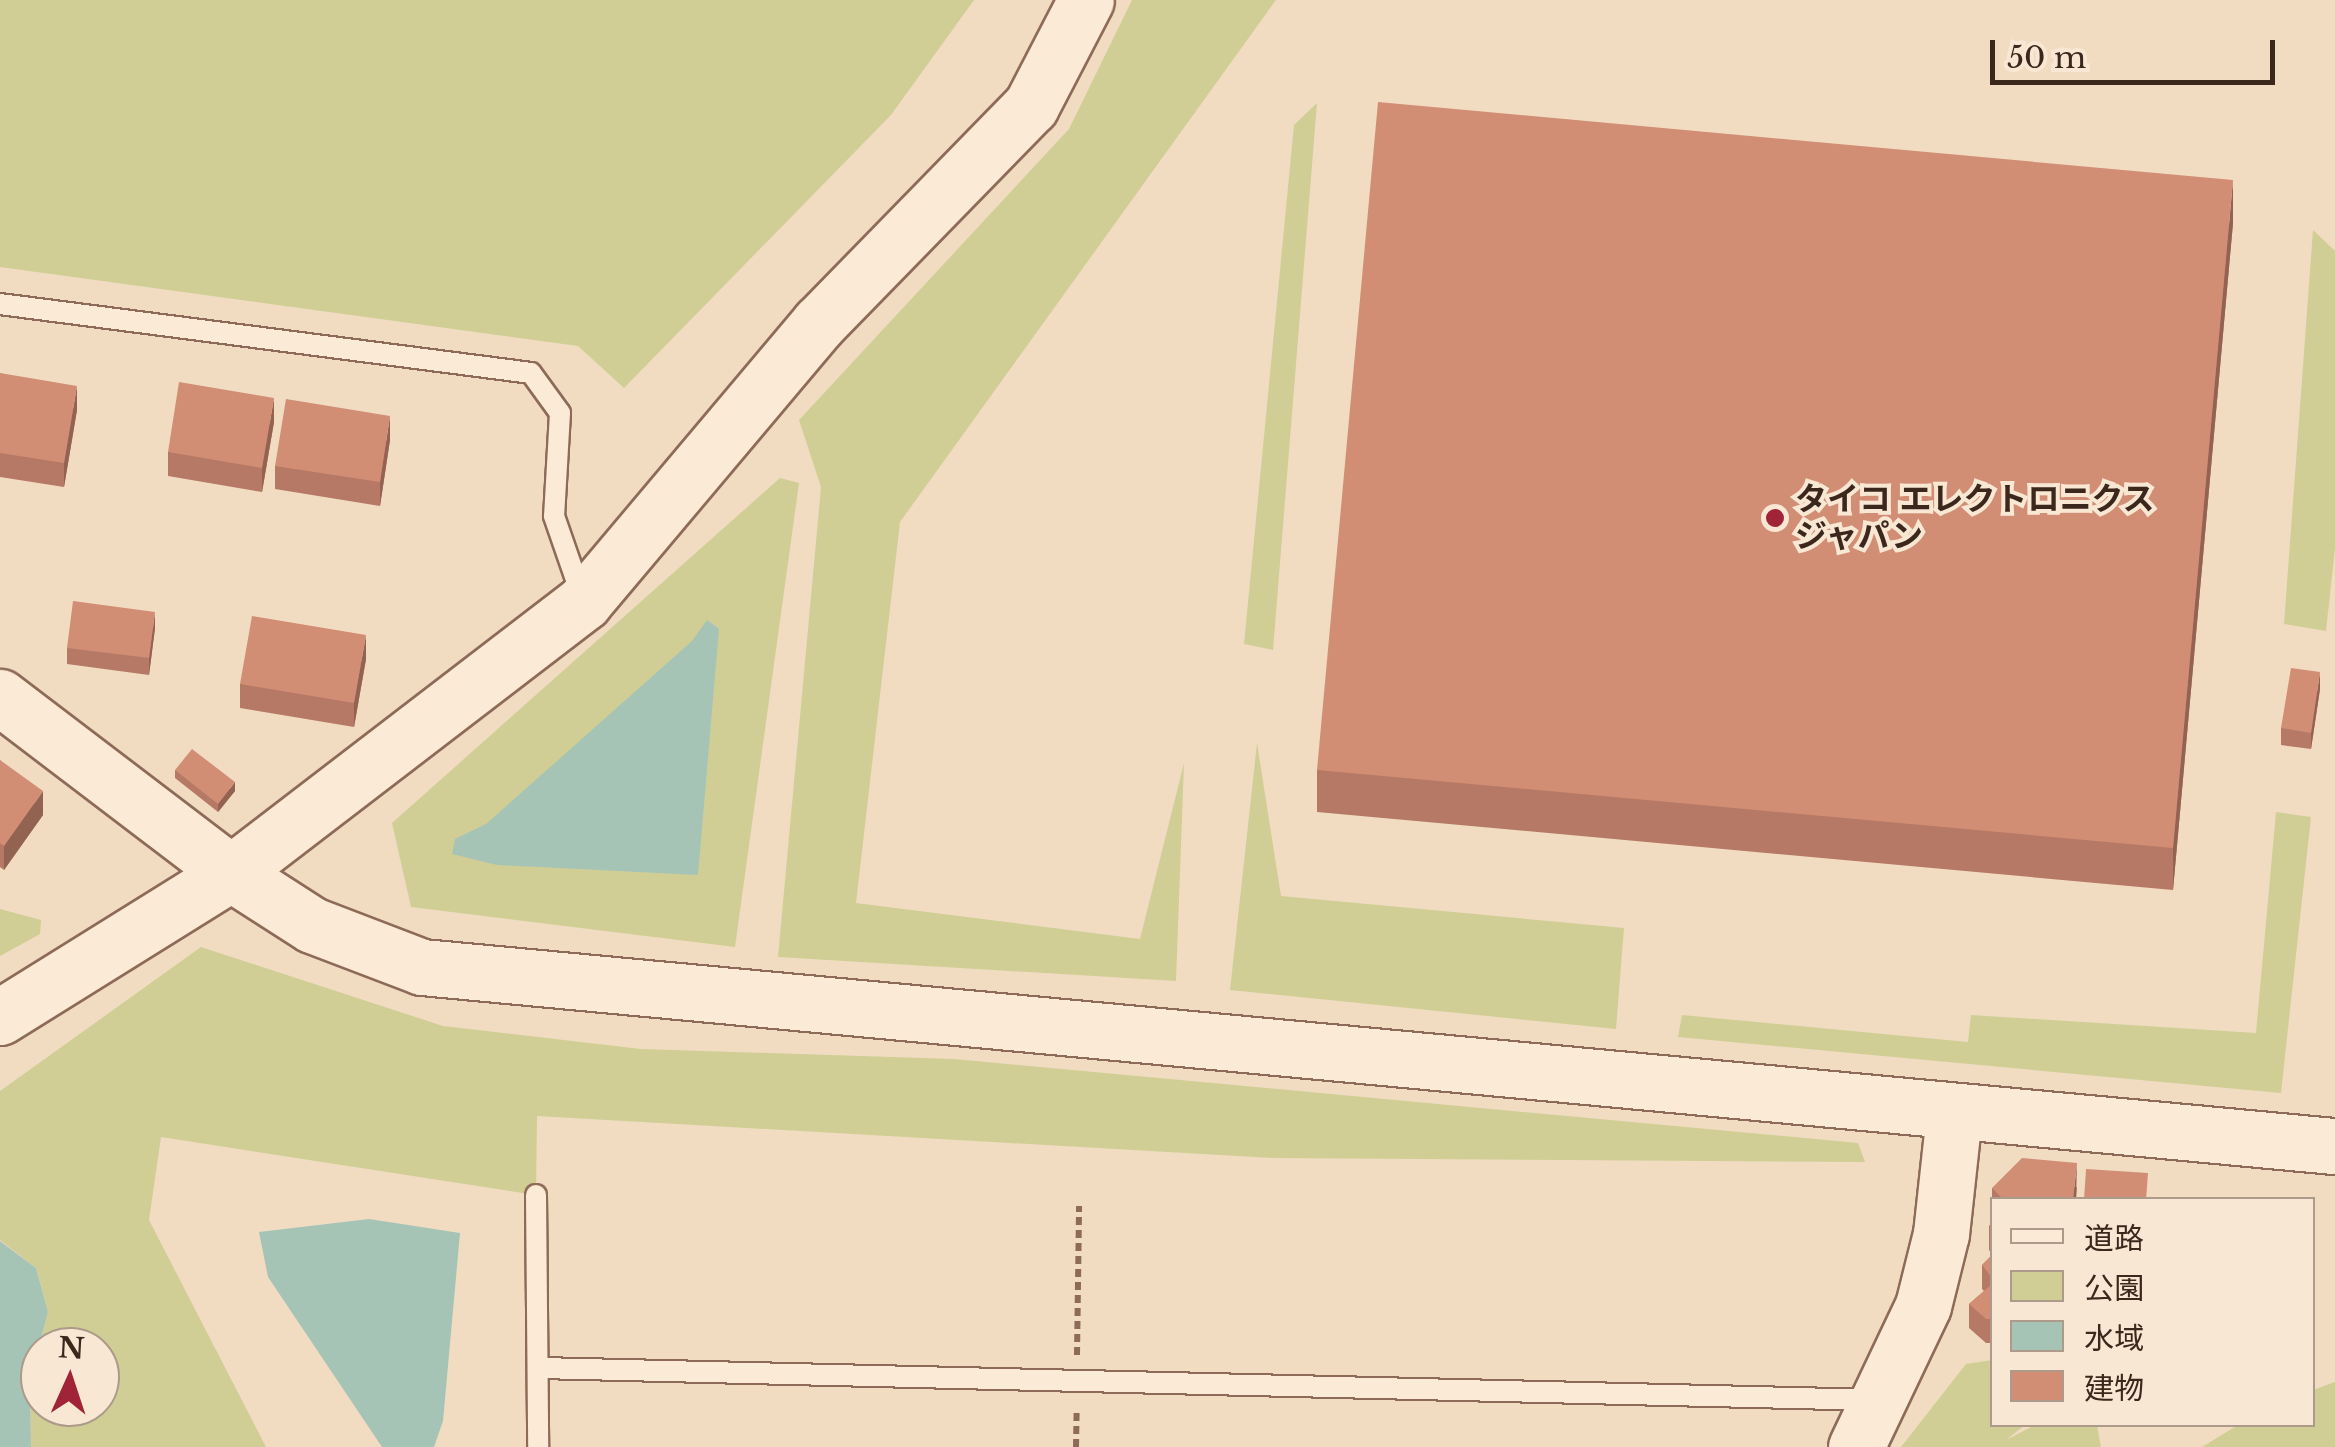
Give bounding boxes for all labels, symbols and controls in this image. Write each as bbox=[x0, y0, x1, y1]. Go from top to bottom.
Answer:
scale bar bbox=[1995, 20, 2280, 82]
text: 50 m bbox=[2007, 39, 2086, 76]
place label: タイコ エレクトロニクス ジャパン bbox=[1795, 481, 2156, 556]
marker: タイコ エレクトロニクス ジャパン bbox=[1764, 507, 1786, 529]
legend bbox=[1990, 1197, 2315, 1427]
text: 道路 bbox=[2084, 1220, 2144, 1257]
text: 公園 bbox=[2084, 1270, 2144, 1307]
text: 水域 bbox=[2084, 1320, 2144, 1357]
north arrow bbox=[20, 1327, 120, 1427]
text: N bbox=[57, 1330, 86, 1367]
text: 建物 bbox=[2084, 1370, 2144, 1407]

